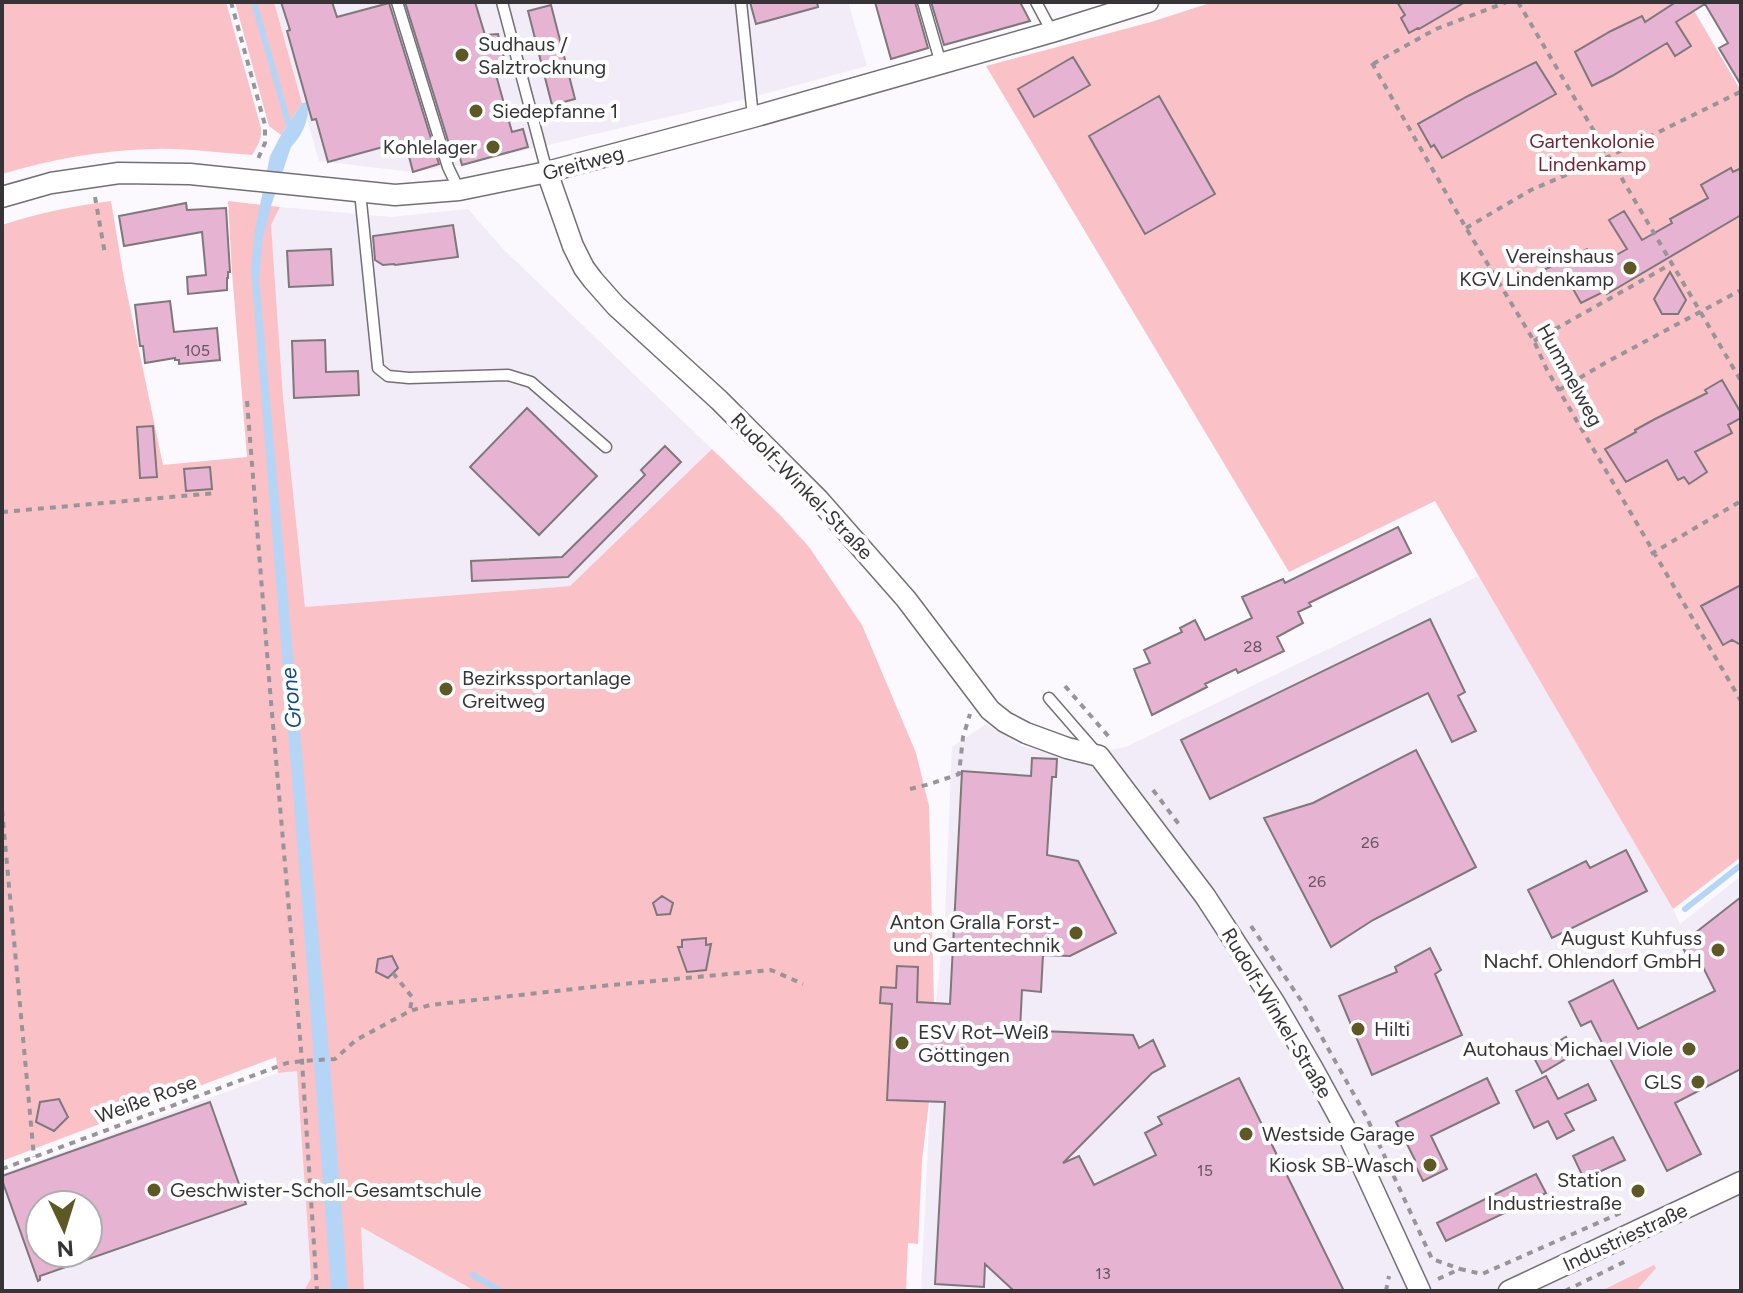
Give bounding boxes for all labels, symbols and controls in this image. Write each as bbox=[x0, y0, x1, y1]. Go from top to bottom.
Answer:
place label: Sudhaus / Salztrocknung bbox=[478, 32, 606, 79]
marker: Sudhaus / Salztrocknung bbox=[453, 46, 471, 64]
place label: Siedepfanne 1 bbox=[492, 99, 618, 123]
marker: Siedepfanne 1 bbox=[467, 102, 485, 120]
park label: Gartenkolonie Lindenkamp bbox=[1529, 129, 1655, 176]
place label: Kohlelager bbox=[383, 135, 477, 159]
marker: Kohlelager bbox=[484, 138, 502, 156]
street label: Greitweg bbox=[540, 141, 626, 185]
place label: Vereinshaus KGV Lindenkamp bbox=[1459, 244, 1614, 291]
marker: Vereinshaus KGV Lindenkamp bbox=[1621, 259, 1639, 277]
street label: Hummelweg bbox=[1532, 319, 1608, 431]
house number: 105 bbox=[184, 341, 210, 360]
street label: Rudolf-Winkel-Straße bbox=[726, 408, 878, 564]
house number: 28 bbox=[1244, 637, 1262, 656]
water label: Grone bbox=[275, 666, 307, 730]
place label: Bezirkssportanlage Greitweg bbox=[462, 666, 631, 713]
marker: Bezirkssportanlage Greitweg bbox=[437, 680, 455, 698]
house number: 26 bbox=[1361, 833, 1379, 852]
house number: 26 bbox=[1308, 872, 1326, 891]
place label: Anton Gralla Forst- und Gartentechnik bbox=[890, 910, 1060, 957]
marker: Anton Gralla Forst- und Gartentechnik bbox=[1067, 924, 1085, 942]
street label: Rudolf-Winkel-Straße bbox=[1217, 924, 1337, 1103]
place label: August Kuhfuss Nachf. Ohlendorf GmbH bbox=[1483, 926, 1702, 973]
marker: August Kuhfuss Nachf. Ohlendorf GmbH bbox=[1709, 941, 1727, 959]
place label: Hilti bbox=[1374, 1017, 1410, 1041]
place label: ESV Rot–Weìß Göttingen bbox=[918, 1020, 1049, 1067]
marker: Hilti bbox=[1349, 1020, 1367, 1038]
marker: ESV Rot–Weìß Göttingen bbox=[893, 1034, 911, 1052]
place label: Autohaus Michael Viole bbox=[1463, 1037, 1673, 1061]
marker: Autohaus Michael Viole bbox=[1680, 1040, 1698, 1058]
street label: Weiße Rose bbox=[92, 1070, 200, 1128]
place label: GLS bbox=[1644, 1070, 1682, 1094]
marker: GLS bbox=[1689, 1073, 1707, 1091]
place label: Westside Garage bbox=[1262, 1122, 1415, 1146]
marker: Westside Garage bbox=[1237, 1125, 1255, 1143]
place label: Kiosk SB-Wasch bbox=[1269, 1153, 1414, 1177]
marker: Kiosk SB-Wasch bbox=[1421, 1156, 1439, 1174]
house number: 15 bbox=[1197, 1161, 1213, 1180]
place label: Station Industriestraße bbox=[1487, 1168, 1622, 1215]
place label: Geschwister-Scholl-Gesamtschule bbox=[170, 1178, 482, 1202]
marker: Geschwister-Scholl-Gesamtschule bbox=[145, 1181, 163, 1199]
marker: Station Industriestraße bbox=[1629, 1182, 1647, 1200]
north arrow bbox=[24, 1189, 104, 1269]
street label: Industriestraße bbox=[1559, 1198, 1691, 1276]
text: N bbox=[56, 1234, 75, 1263]
house number: 13 bbox=[1095, 1264, 1111, 1283]

